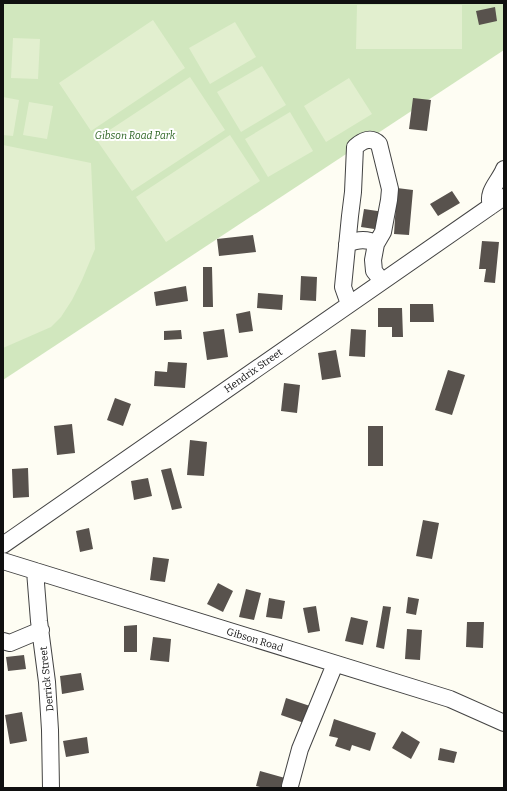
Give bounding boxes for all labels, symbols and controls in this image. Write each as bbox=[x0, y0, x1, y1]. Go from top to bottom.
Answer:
park label: Gibson Road Park bbox=[95, 130, 176, 142]
street label: Hendrix Street bbox=[222, 346, 285, 395]
street label: Gibson Road bbox=[225, 626, 285, 654]
street label: Derrick Street bbox=[38, 646, 56, 712]

